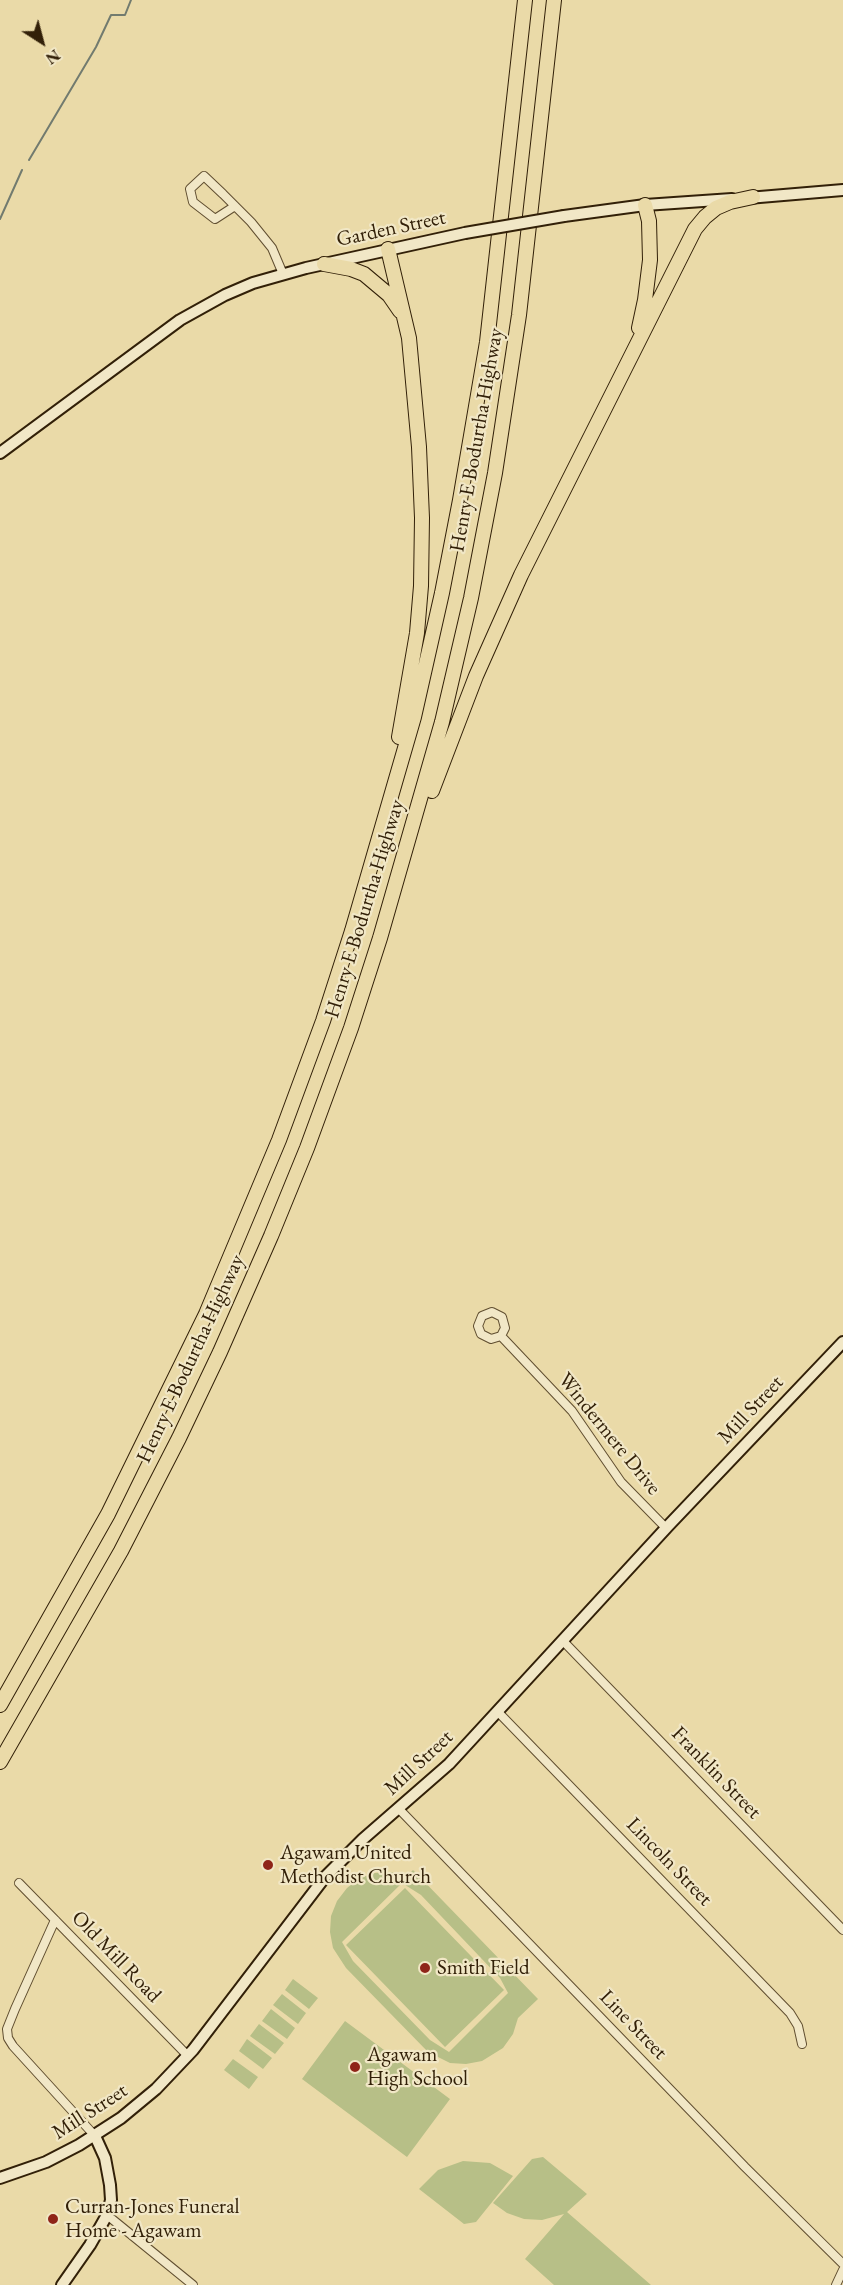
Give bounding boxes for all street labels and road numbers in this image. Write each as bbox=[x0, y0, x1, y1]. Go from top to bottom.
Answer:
street label: Garden Street bbox=[334, 205, 448, 253]
street label: Henry E Bodurtha Highway bbox=[445, 326, 509, 554]
street label: Henry E Bodurtha Highway bbox=[320, 797, 410, 1021]
street label: Henry E Bodurtha Highway bbox=[132, 1251, 250, 1467]
street label: Windermere Drive bbox=[552, 1368, 666, 1500]
street label: Mill Street bbox=[713, 1371, 789, 1449]
street label: Franklin Street bbox=[666, 1722, 766, 1824]
street label: Mill Street bbox=[380, 1725, 458, 1801]
street label: Lincoln Street bbox=[621, 1813, 717, 1911]
street label: Old Mill Road bbox=[66, 1906, 166, 2008]
street label: Line Street bbox=[594, 1985, 672, 2065]
street label: Mill Street bbox=[48, 2078, 132, 2146]

